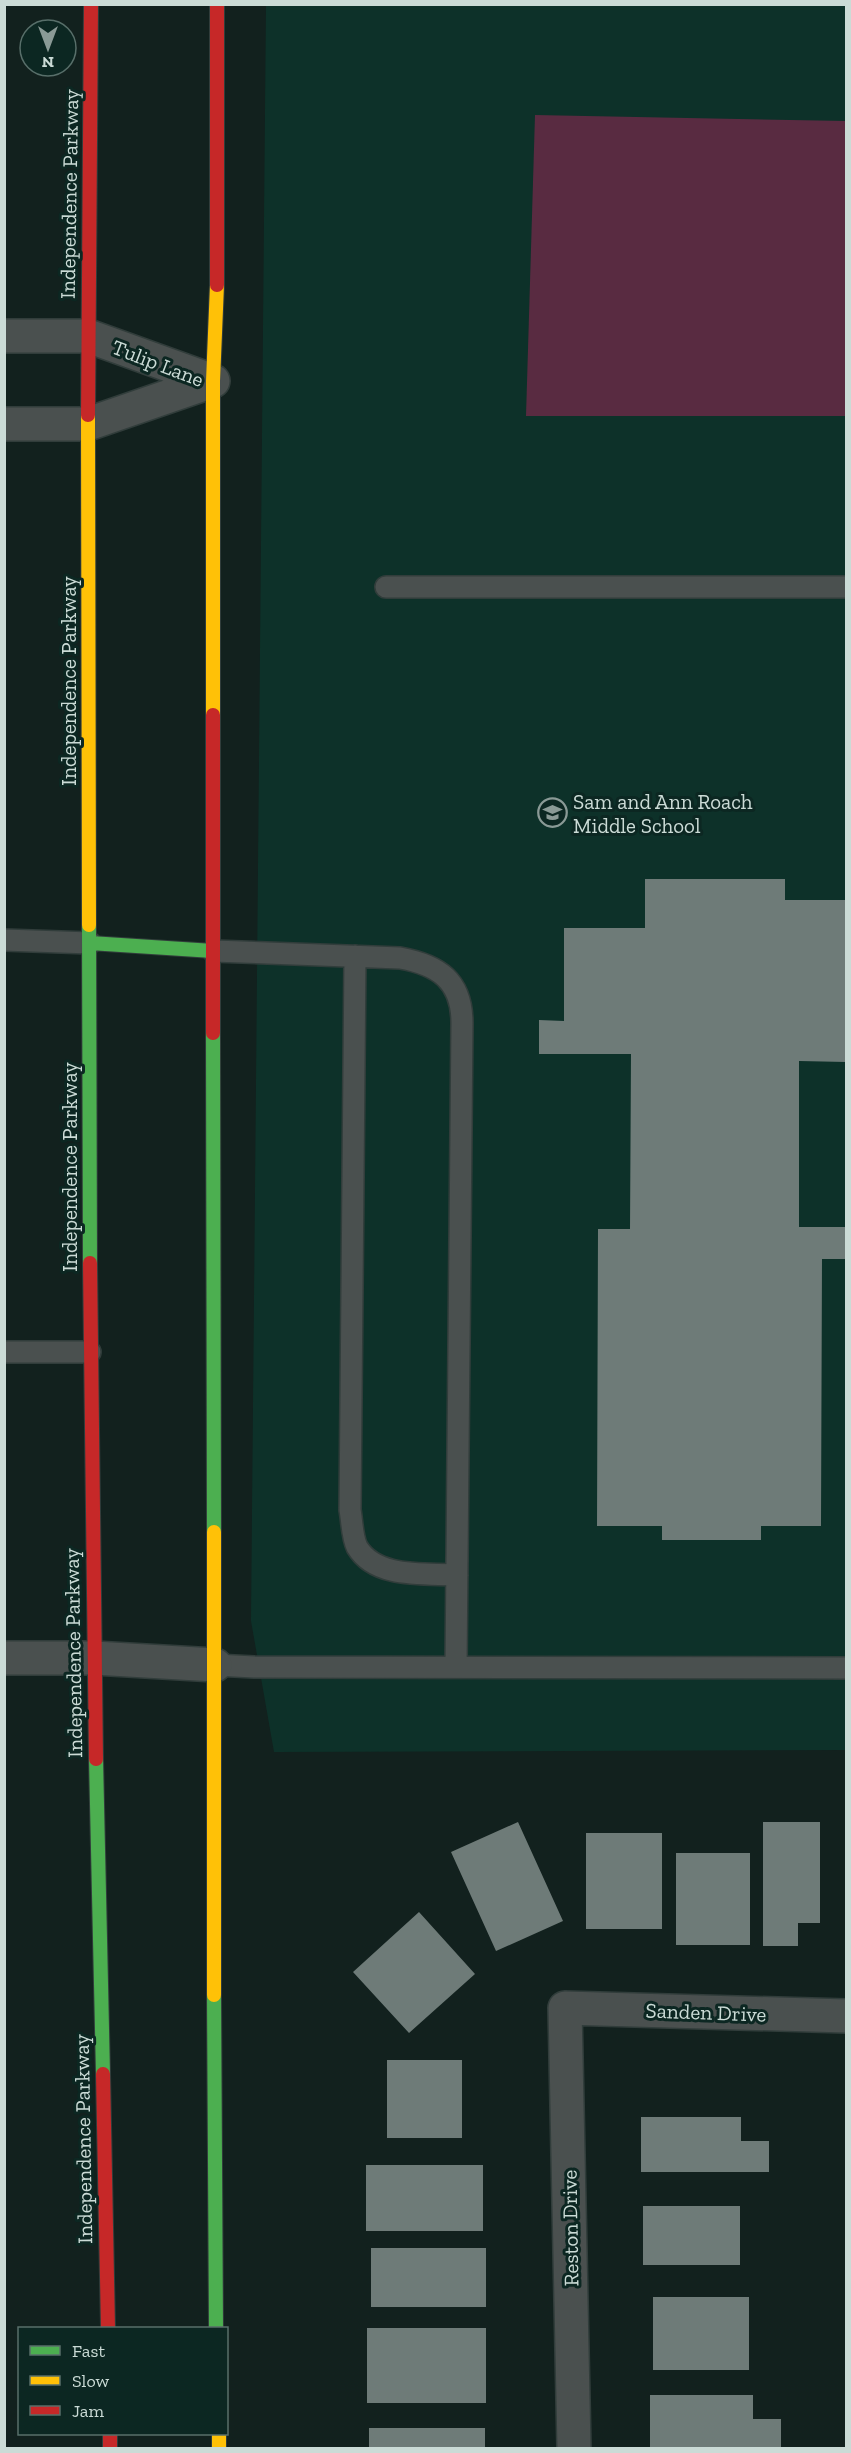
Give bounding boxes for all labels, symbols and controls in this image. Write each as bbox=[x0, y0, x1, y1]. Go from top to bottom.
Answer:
north arrow bbox=[18, 18, 78, 78]
text: N bbox=[42, 53, 54, 72]
street label: Independence Parkway bbox=[55, 89, 83, 299]
street label: Tulip Lane bbox=[109, 334, 207, 392]
street label: Independence Parkway bbox=[56, 576, 81, 786]
place label: Sam and Ann Roach Middle School bbox=[573, 789, 753, 838]
school or university icon: Sam and Ann Roach Middle School bbox=[536, 797, 568, 829]
street label: Independence Parkway bbox=[57, 1062, 82, 1272]
street label: Independence Parkway bbox=[59, 1548, 87, 1758]
street label: Sanden Drive bbox=[645, 1997, 767, 2027]
street label: Independence Parkway bbox=[69, 2034, 97, 2244]
street label: Reston Drive bbox=[556, 2169, 584, 2286]
legend bbox=[18, 2327, 228, 2435]
text: Fast bbox=[72, 2340, 105, 2362]
text: Slow bbox=[72, 2370, 109, 2392]
text: Jam bbox=[72, 2400, 104, 2422]

